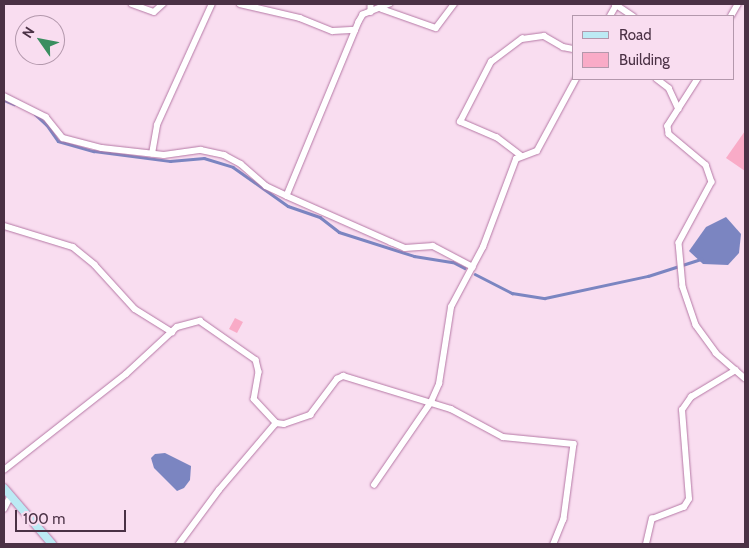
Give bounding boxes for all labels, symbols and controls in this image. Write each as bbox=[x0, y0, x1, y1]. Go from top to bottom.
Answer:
north arrow bbox=[15, 15, 65, 65]
legend bbox=[572, 15, 734, 80]
text: N bbox=[18, 23, 39, 41]
text: Road bbox=[619, 26, 652, 44]
text: Building bbox=[619, 51, 670, 69]
scale bar bbox=[18, 500, 129, 532]
text: 100 m bbox=[23, 510, 65, 528]

